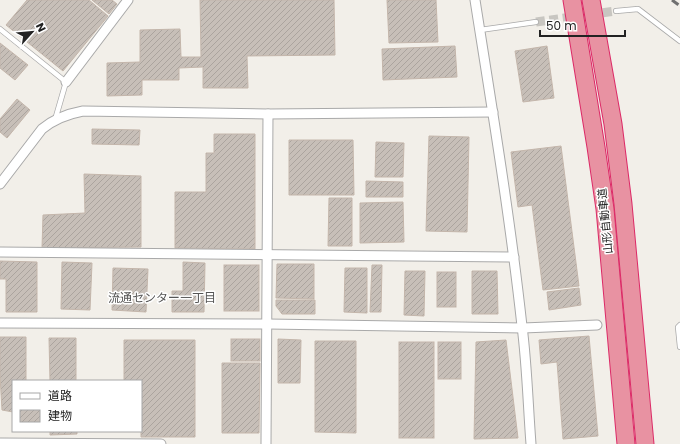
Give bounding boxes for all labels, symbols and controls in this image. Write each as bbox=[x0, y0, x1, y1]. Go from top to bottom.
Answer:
north arrow bbox=[12, 12, 52, 52]
scale bar bbox=[540, 12, 625, 38]
text: 50 m bbox=[546, 17, 577, 34]
text: N bbox=[32, 20, 50, 35]
street label: 山形自動車道 bbox=[594, 187, 616, 255]
district label: 流通センター一丁目 bbox=[108, 289, 216, 306]
legend bbox=[12, 380, 142, 432]
text: 道路 bbox=[48, 387, 72, 404]
text: 建物 bbox=[48, 407, 72, 424]

